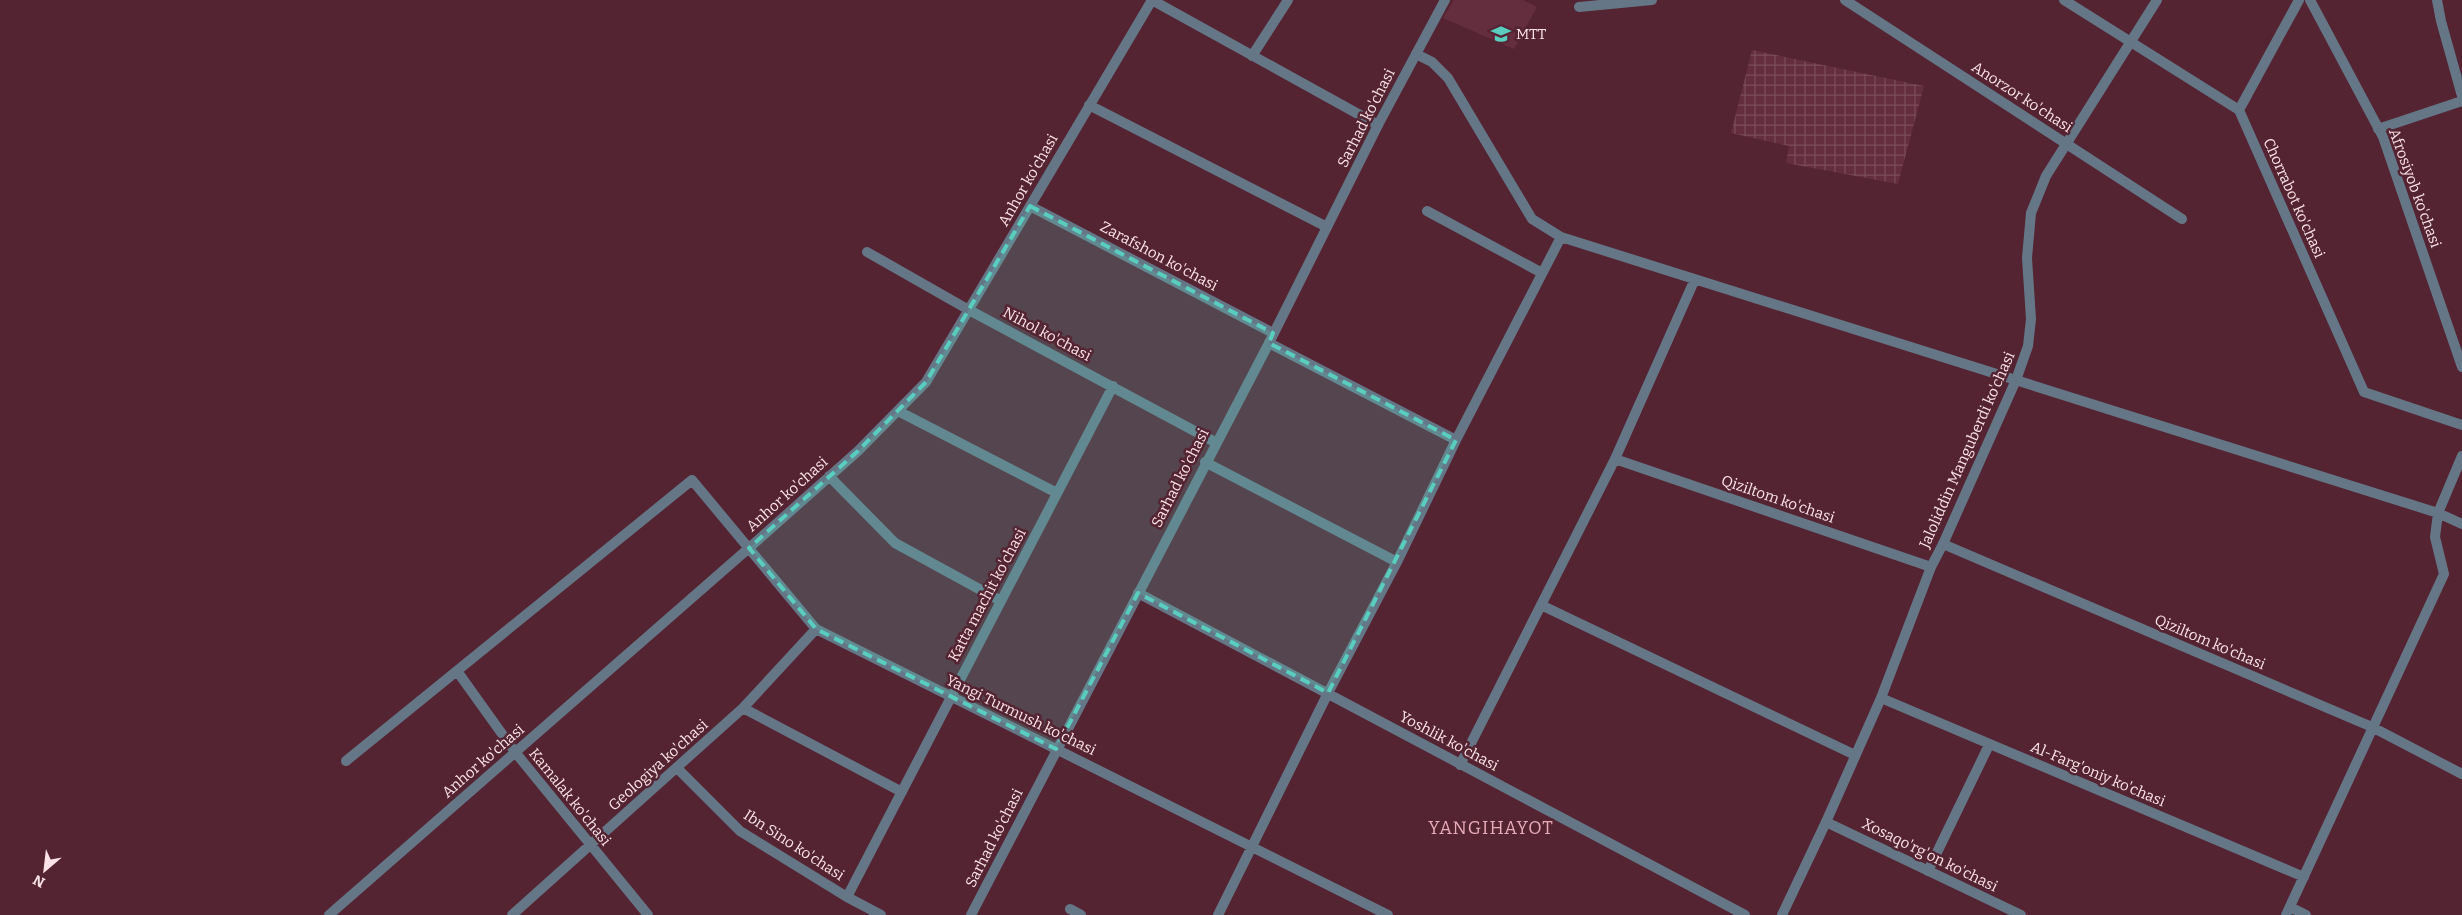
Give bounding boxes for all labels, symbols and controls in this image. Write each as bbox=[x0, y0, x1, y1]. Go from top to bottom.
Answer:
school or university icon: MTT bbox=[1490, 23, 1512, 45]
place label: MTT bbox=[1516, 25, 1547, 43]
street label: Anorzor ko'chasi bbox=[1968, 58, 2076, 136]
street label: Sarhad ko'chasi bbox=[1333, 65, 1399, 170]
street label: Afrosiyob ko'chasi bbox=[2385, 126, 2445, 251]
street label: Anhor ko'chasi bbox=[994, 130, 1062, 229]
street label: Chorrabot ko'chasi bbox=[2259, 135, 2329, 261]
street label: Zarafshon ko'chasi bbox=[1097, 217, 1221, 295]
street label: Nihol ko'chasi bbox=[1000, 303, 1095, 365]
street label: Jaloliddin Manguberdi ko'chasi bbox=[1915, 349, 2019, 552]
street label: Sarhad ko'chasi bbox=[1147, 425, 1213, 530]
street label: Anhor ko'chasi bbox=[743, 452, 832, 535]
street label: Qiziltom ko'chasi bbox=[1719, 471, 1837, 527]
street label: Katta machit ko'chasi bbox=[944, 525, 1030, 665]
street label: Qiziltom ko'chasi bbox=[2152, 611, 2269, 674]
street label: Yangi Turmush ko'chasi bbox=[943, 671, 1099, 759]
street label: Yoshlik ko'chasi bbox=[1396, 707, 1502, 775]
street label: Geologiya ko'chasi bbox=[605, 715, 712, 814]
street label: Anhor ko'chasi bbox=[438, 720, 528, 802]
street label: Al-Farg'oniy ko'chasi bbox=[2028, 737, 2168, 811]
street label: Kamalak ko'chasi bbox=[525, 745, 615, 850]
street label: Sarhad ko'chasi bbox=[961, 785, 1027, 890]
street label: Ibn Sino ko'chasi bbox=[740, 806, 848, 884]
street label: Xosaqo'rg'on ko'chasi bbox=[1859, 814, 2001, 896]
district label: YANGIHAYOT bbox=[1428, 817, 1554, 839]
north arrow bbox=[20, 845, 70, 895]
text: N bbox=[30, 871, 48, 891]

